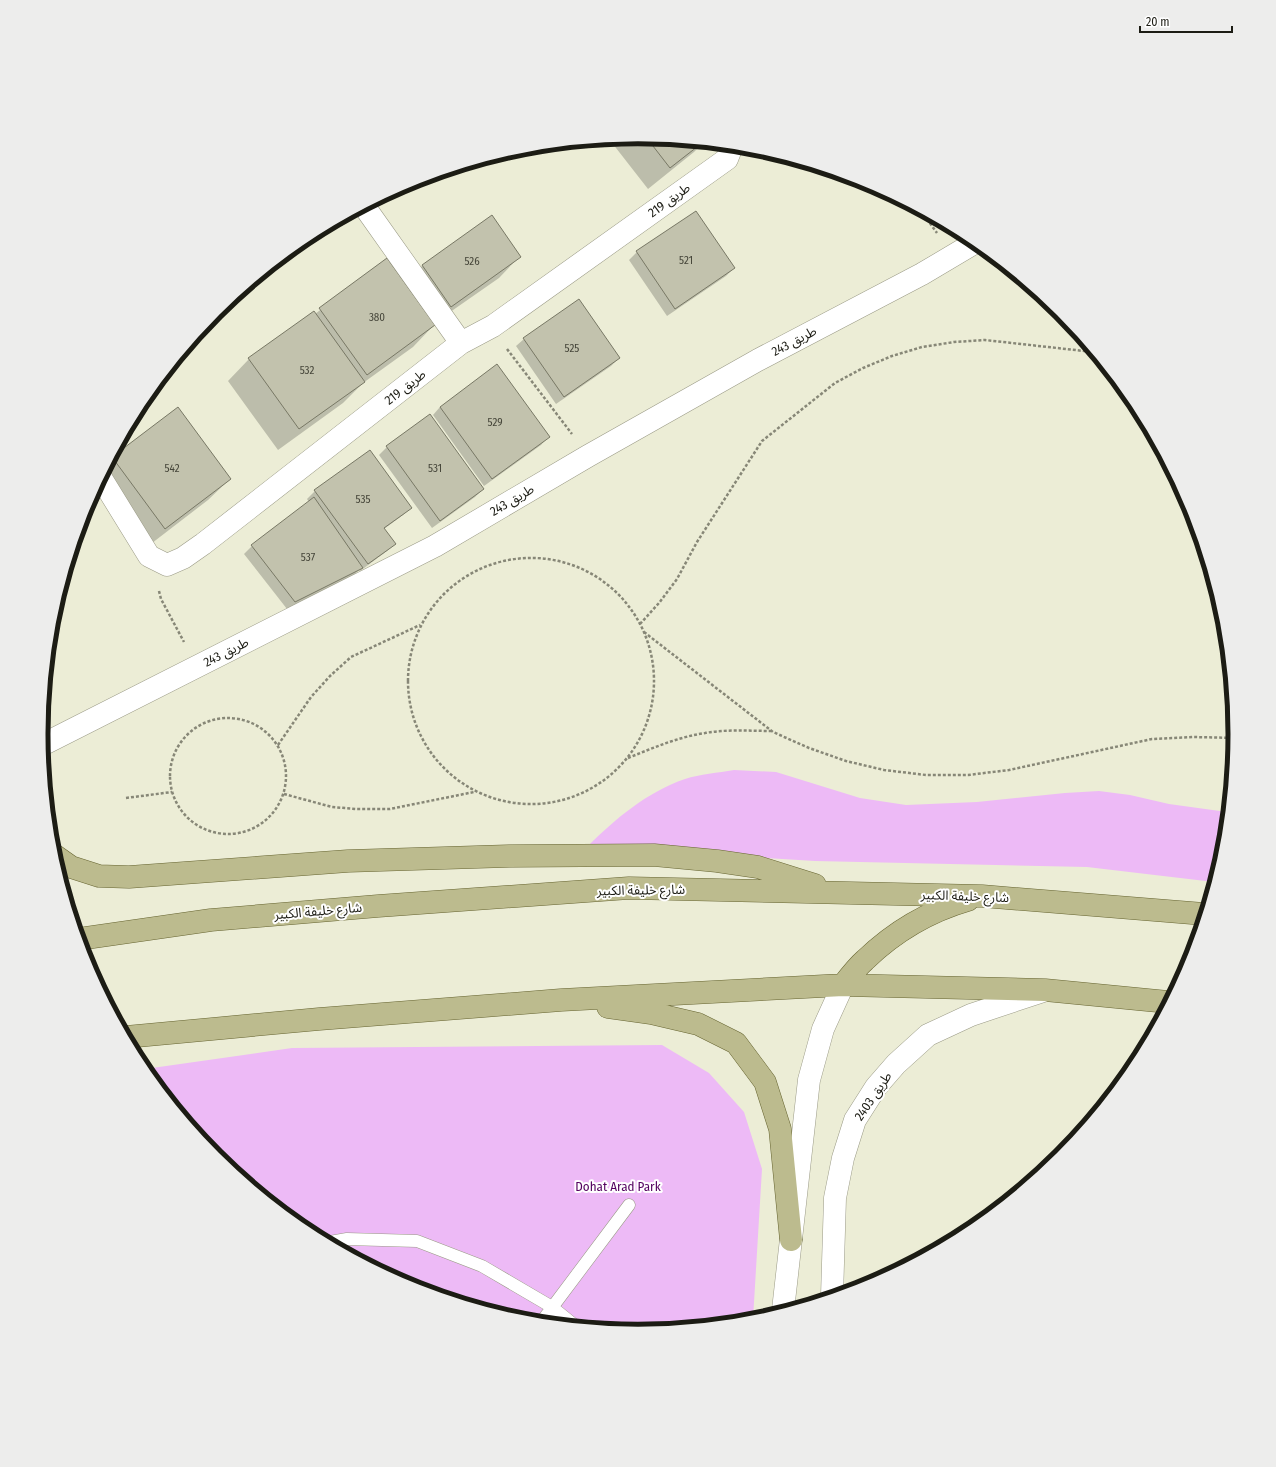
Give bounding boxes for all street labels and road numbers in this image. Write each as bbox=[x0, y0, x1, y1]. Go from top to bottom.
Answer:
street label: طريق 219 bbox=[645, 180, 694, 221]
street label: طريق 243 bbox=[769, 323, 820, 360]
street label: طريق 219 bbox=[382, 366, 429, 408]
street label: طريق 243 bbox=[487, 481, 537, 520]
street label: طريق 243 bbox=[201, 634, 252, 671]
street label: شارع خليفة الكبير bbox=[596, 882, 685, 901]
street label: شارع خليفة الكبير bbox=[920, 887, 1009, 908]
street label: شارع خليفة الكبير bbox=[272, 900, 363, 925]
street label: طريق 2403 bbox=[851, 1069, 896, 1124]

